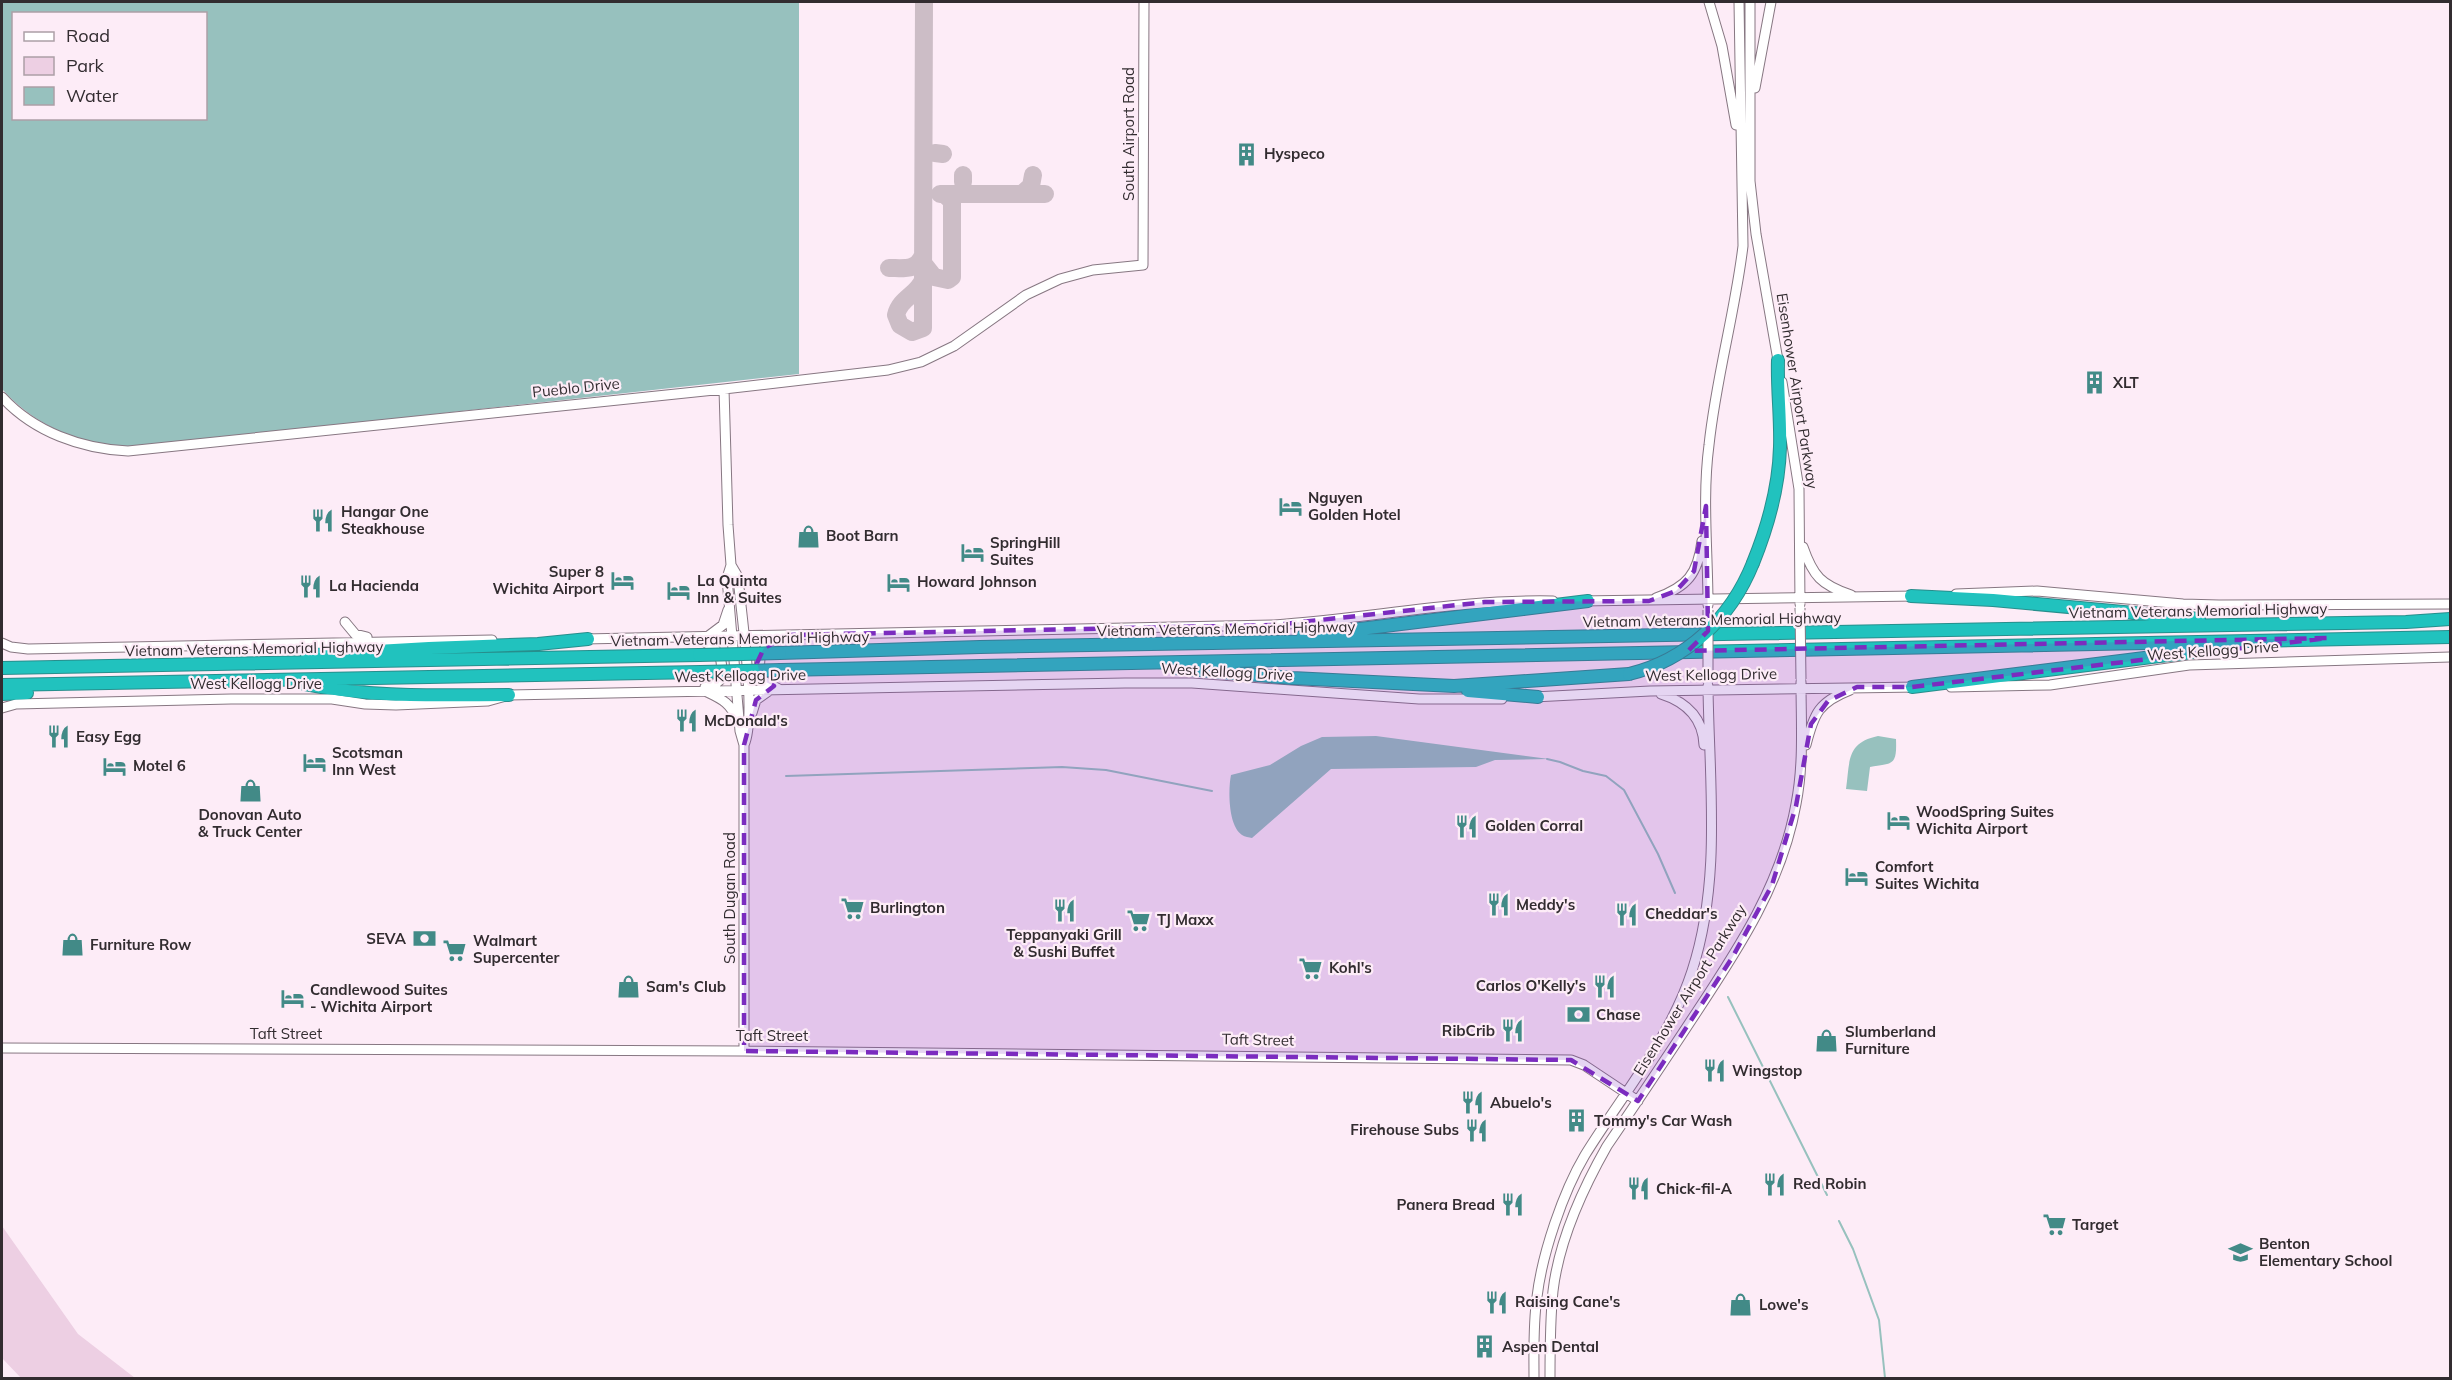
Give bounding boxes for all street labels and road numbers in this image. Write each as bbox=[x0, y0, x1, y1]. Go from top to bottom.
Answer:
street label: South Airport Road bbox=[1119, 67, 1138, 201]
street label: Eisenhower Airport Parkway bbox=[1773, 292, 1822, 490]
street label: Pueblo Drive bbox=[531, 373, 621, 402]
street label: Vietnam Veterans Memorial Highway bbox=[2068, 599, 2328, 622]
street label: Vietnam Veterans Memorial Highway bbox=[1582, 608, 1842, 631]
street label: Vietnam Veterans Memorial Highway bbox=[1096, 617, 1356, 640]
street label: Vietnam Veterans Memorial Highway bbox=[610, 627, 870, 650]
street label: West Kellogg Drive bbox=[2146, 636, 2279, 665]
street label: Vietnam Veterans Memorial Highway bbox=[124, 637, 384, 660]
street label: West Kellogg Drive bbox=[1161, 659, 1293, 684]
street label: West Kellogg Drive bbox=[1645, 664, 1777, 685]
street label: West Kellogg Drive bbox=[674, 665, 806, 686]
street label: West Kellogg Drive bbox=[190, 674, 322, 693]
street label: South Dugan Road bbox=[720, 832, 739, 964]
street label: Eisenhower Airport Parkway bbox=[1629, 901, 1750, 1079]
street label: Taft Street bbox=[250, 1024, 322, 1043]
street label: Taft Street bbox=[736, 1026, 808, 1045]
street label: Taft Street bbox=[1222, 1029, 1294, 1050]

